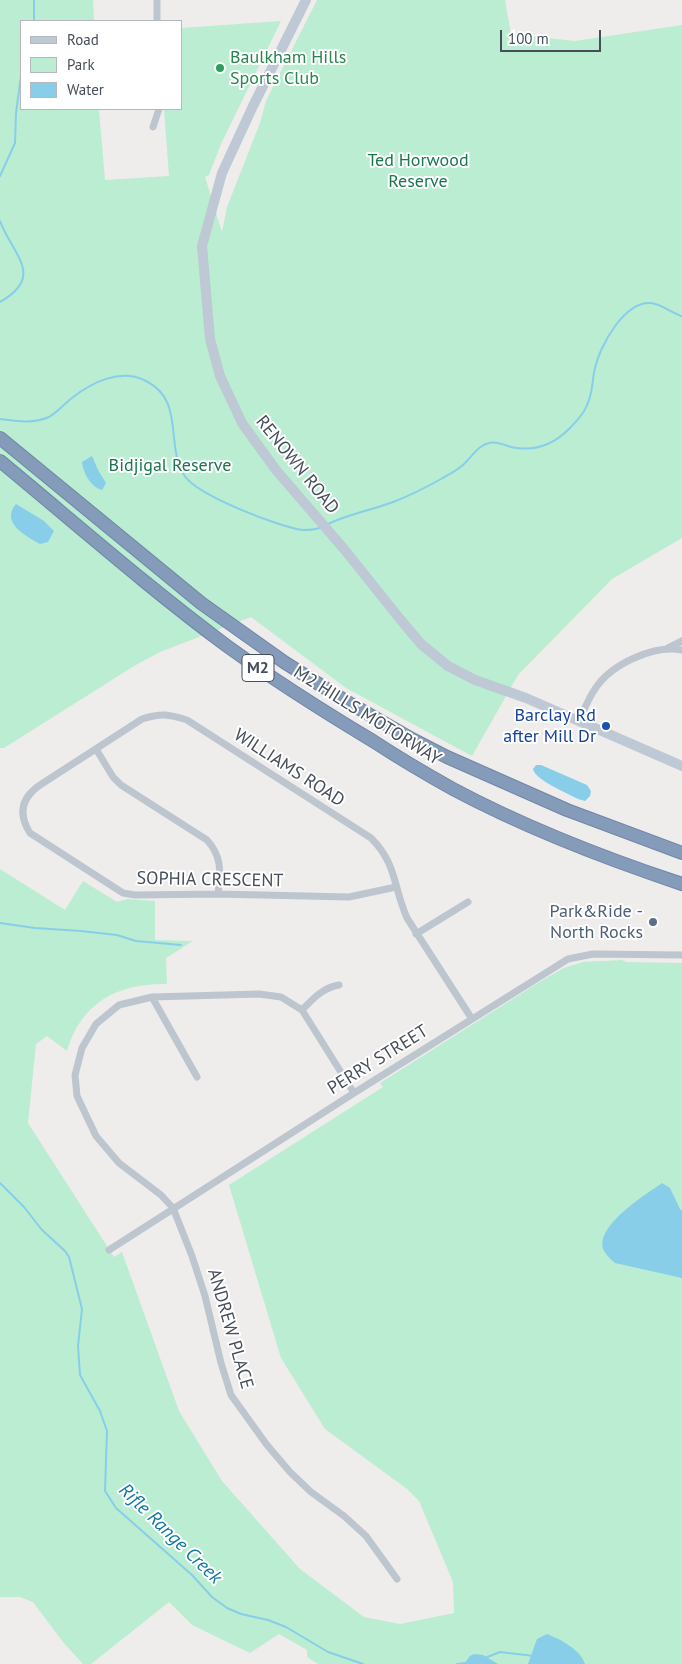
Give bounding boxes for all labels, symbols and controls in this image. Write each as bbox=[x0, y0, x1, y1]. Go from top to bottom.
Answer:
legend bbox=[20, 20, 182, 110]
scale bar bbox=[502, 20, 603, 52]
text: 100 m bbox=[508, 29, 549, 48]
text: Road bbox=[67, 30, 99, 49]
place label: Baulkham Hills Sports Club bbox=[230, 47, 346, 90]
text: Park bbox=[67, 55, 95, 74]
marker: Baulkham Hills Sports Club bbox=[214, 62, 226, 74]
text: Water bbox=[67, 80, 104, 99]
park label: Ted Horwood Reserve bbox=[367, 150, 469, 192]
street label: RENOWN ROAD bbox=[251, 411, 343, 519]
park label: Bidjigal Reserve bbox=[109, 455, 231, 477]
road number: M2 bbox=[242, 654, 274, 681]
street label: M2 HILLS MOTORWAY bbox=[289, 662, 445, 770]
place label: Barclay Rd after Mill Dr bbox=[503, 705, 596, 748]
marker: Barclay Rd after Mill Dr bbox=[600, 720, 612, 732]
street label: WILLIAMS ROAD bbox=[230, 724, 348, 812]
street label: SOPHIA CRESCENT bbox=[136, 868, 284, 892]
place label: Park&Ride - North Rocks bbox=[550, 901, 643, 944]
marker: Park&Ride - North Rocks bbox=[647, 916, 659, 928]
street label: PERRY STREET bbox=[324, 1021, 432, 1099]
street label: ANDREW PLACE bbox=[203, 1266, 257, 1392]
water label: Rifle Range Creek bbox=[114, 1479, 226, 1589]

